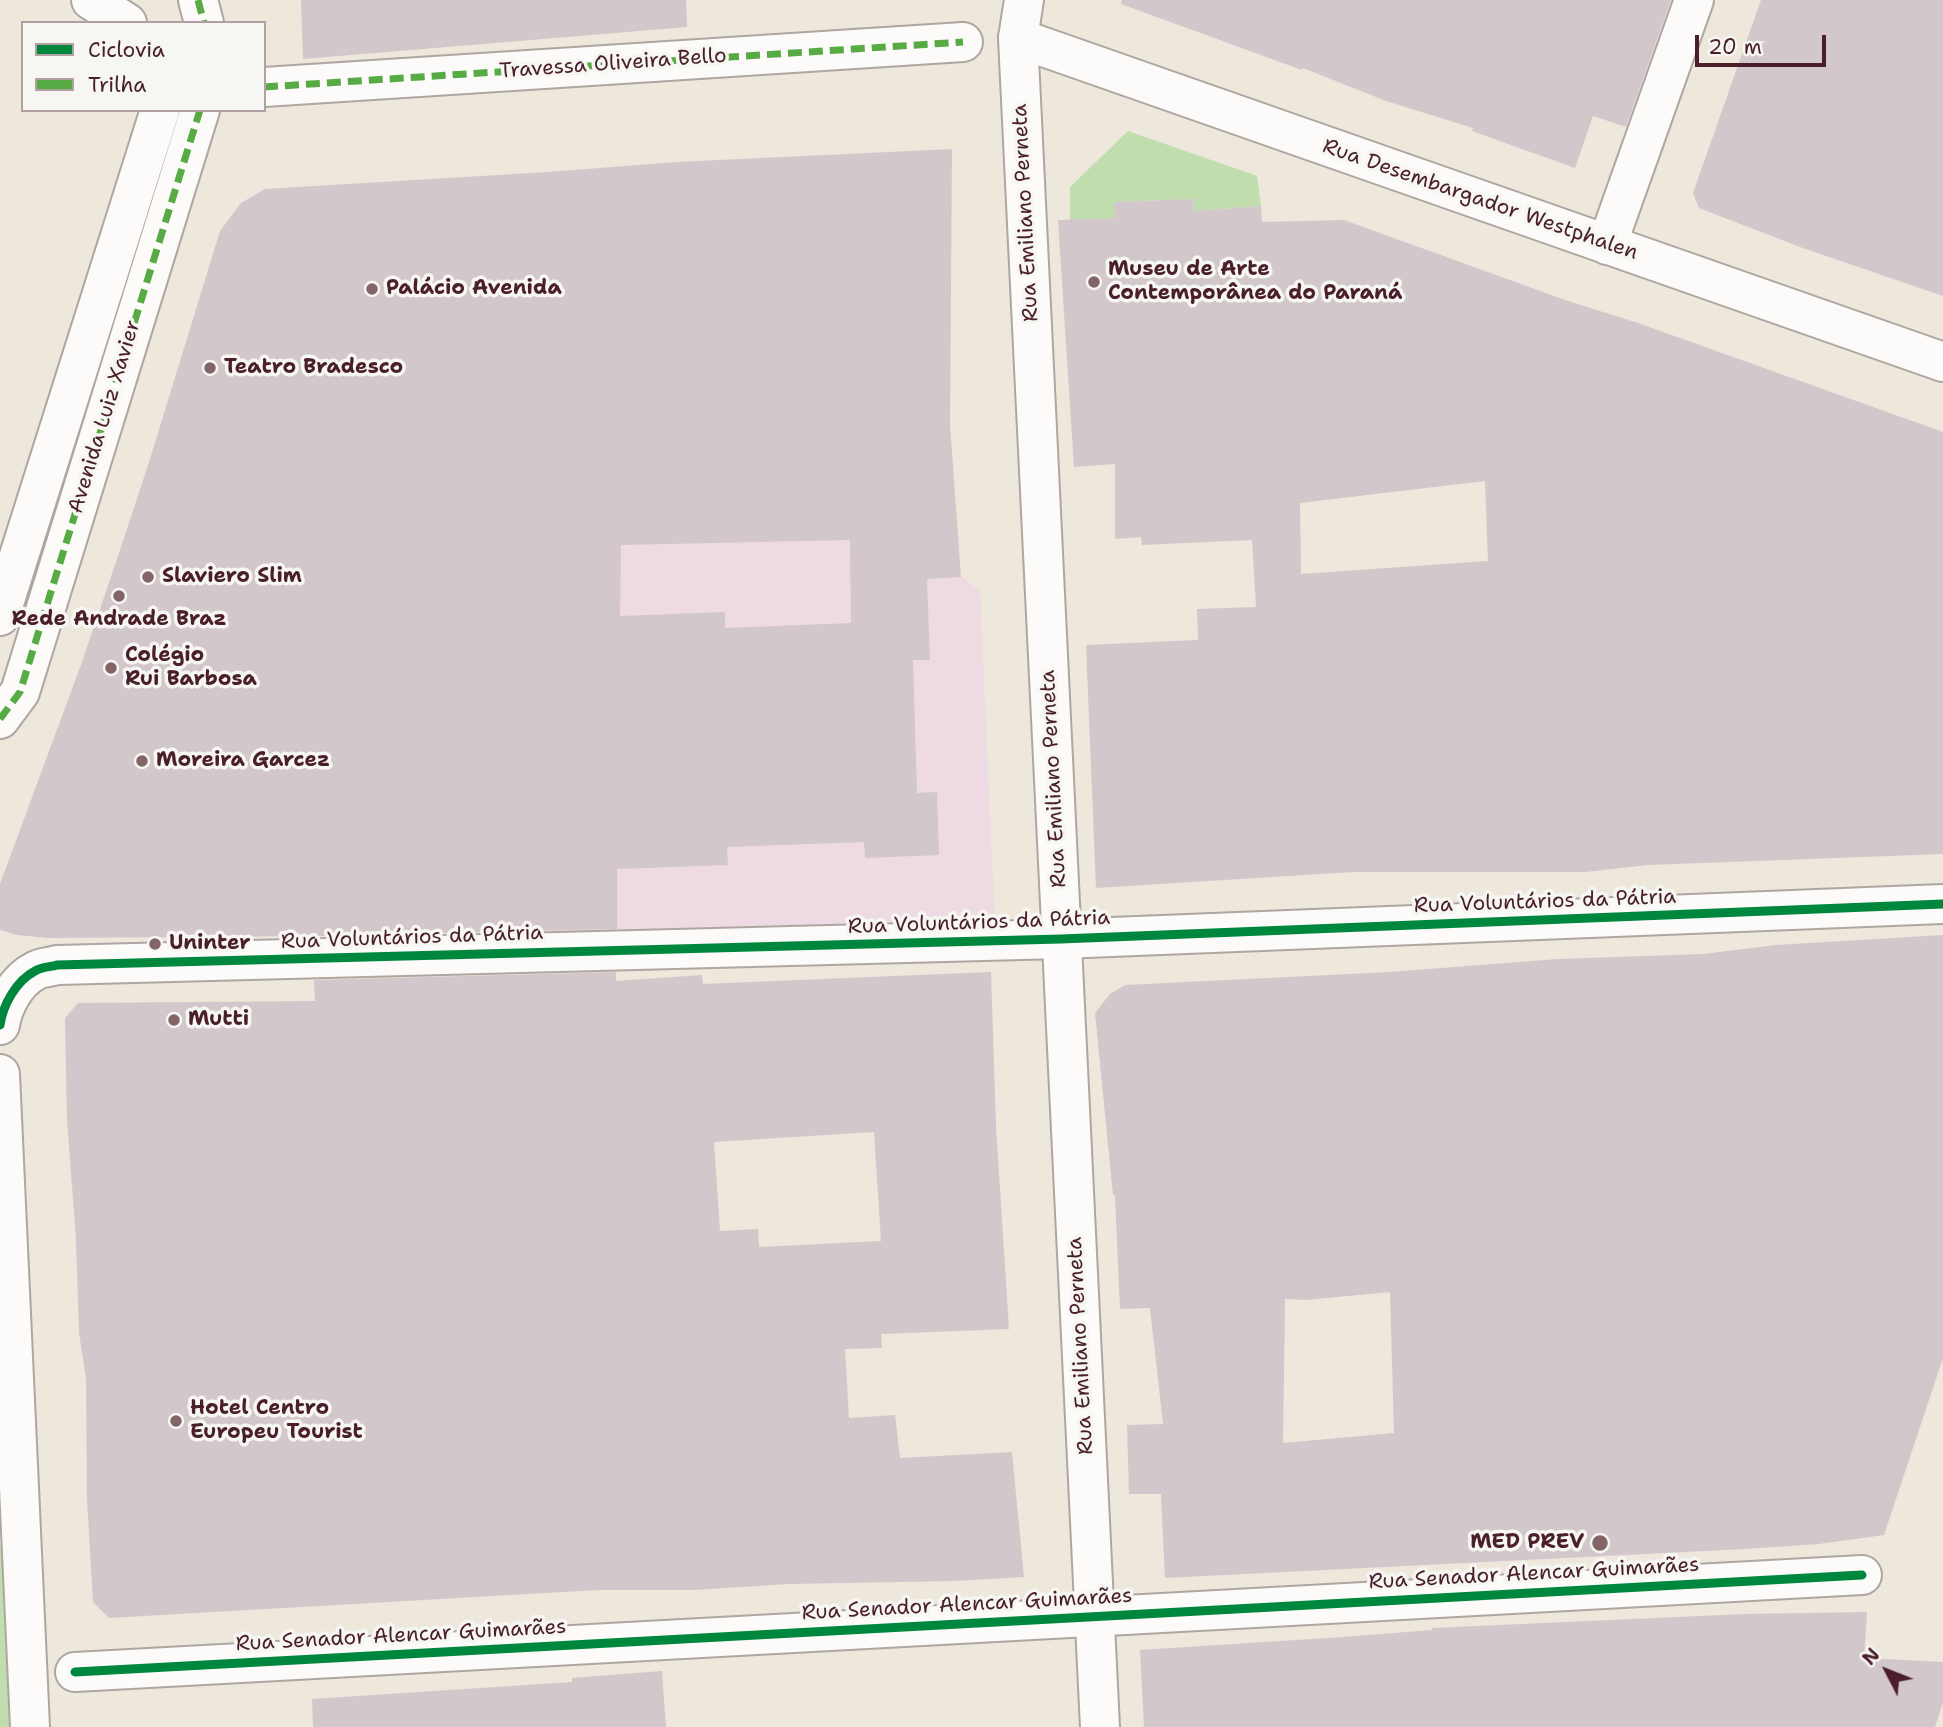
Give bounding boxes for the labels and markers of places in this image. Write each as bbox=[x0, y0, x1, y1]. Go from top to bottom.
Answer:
place label: Museu de Arte Contemporânea do Paraná bbox=[1108, 257, 1402, 307]
marker: Museu de Arte Contemporânea do Paraná bbox=[1086, 274, 1102, 290]
place label: Palácio Avenida bbox=[386, 276, 562, 302]
marker: Palácio Avenida bbox=[364, 281, 380, 297]
place label: Teatro Bradesco bbox=[224, 355, 403, 381]
marker: Teatro Bradesco bbox=[202, 360, 218, 376]
place label: Slaviero Slim bbox=[162, 564, 302, 590]
marker: Slaviero Slim bbox=[140, 569, 156, 585]
marker: Rede Andrade Braz bbox=[111, 588, 127, 604]
place label: Rede Andrade Braz bbox=[11, 607, 227, 633]
place label: Colégio Rui Barbosa bbox=[125, 643, 257, 693]
marker: Colégio Rui Barbosa bbox=[103, 660, 119, 676]
place label: Moreira Garcez bbox=[156, 748, 330, 774]
marker: Moreira Garcez bbox=[134, 753, 150, 769]
place label: Uninter bbox=[169, 931, 251, 957]
marker: Uninter bbox=[147, 936, 163, 952]
place label: Mutti bbox=[188, 1007, 249, 1033]
marker: Mutti bbox=[166, 1012, 182, 1028]
place label: Hotel Centro Europeu Tourist bbox=[190, 1396, 363, 1446]
marker: Hotel Centro Europeu Tourist bbox=[168, 1413, 184, 1429]
place label: MED PREV bbox=[1470, 1530, 1584, 1556]
marker: MED PREV bbox=[1590, 1533, 1610, 1553]

